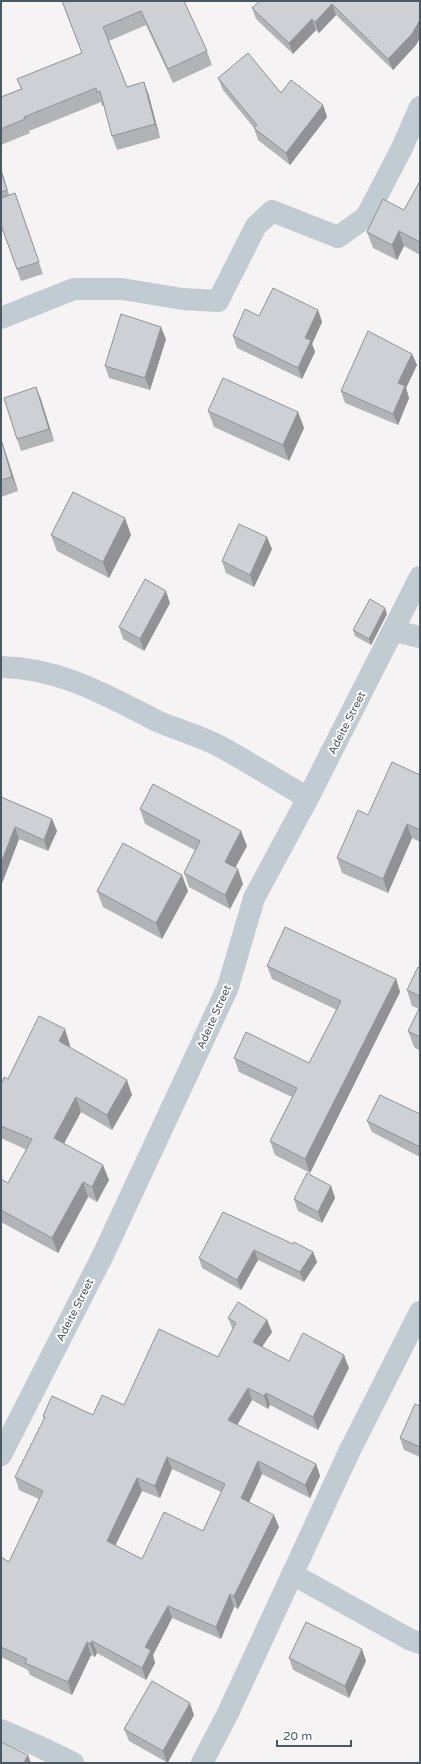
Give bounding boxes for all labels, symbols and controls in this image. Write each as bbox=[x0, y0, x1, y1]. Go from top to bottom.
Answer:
street label: Adeite Street bbox=[326, 689, 368, 757]
street label: Adeite Street bbox=[194, 983, 234, 1051]
street label: Adeite Street bbox=[54, 1276, 96, 1344]
scale bar bbox=[277, 1722, 351, 1748]
text: 20 m bbox=[283, 1729, 312, 1743]

